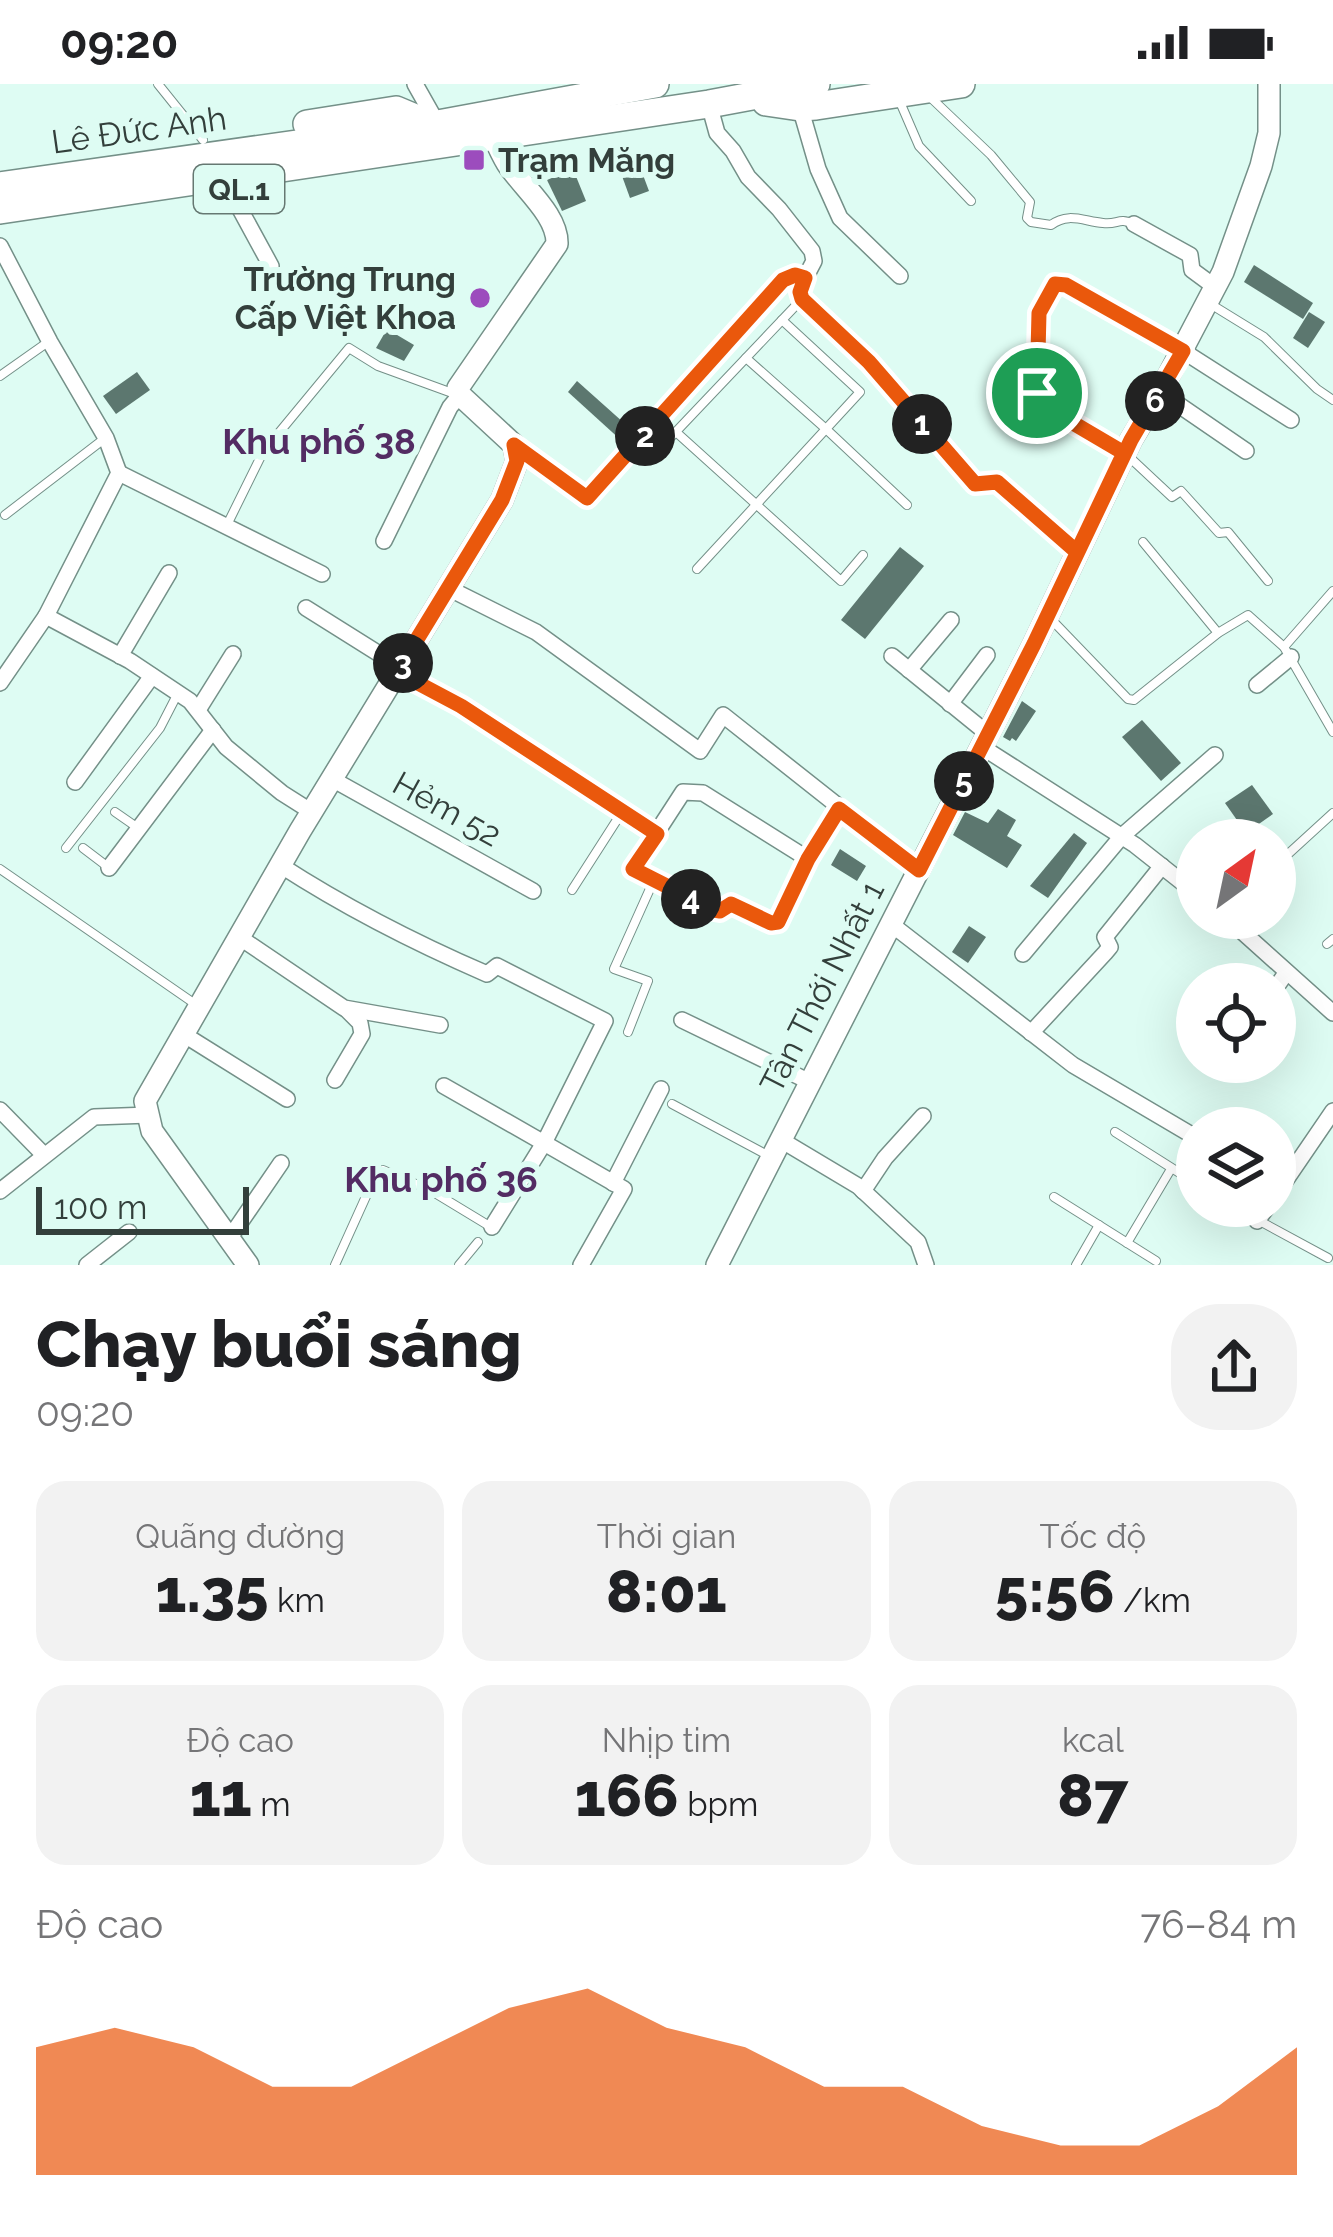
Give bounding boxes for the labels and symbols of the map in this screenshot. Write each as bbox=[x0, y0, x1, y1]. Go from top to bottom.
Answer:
street label: Lê Đức Anh bbox=[49, 98, 229, 162]
place label: Trạm Măng bbox=[498, 141, 675, 180]
marker: Trạm Măng bbox=[461, 147, 487, 173]
road number: QL.1 bbox=[194, 165, 284, 213]
place label: Trường Trung Cấp Việt Khoa bbox=[235, 260, 456, 337]
marker: Trường Trung Cấp Việt Khoa bbox=[467, 285, 493, 311]
pin bbox=[986, 342, 1088, 444]
pin: 6 bbox=[1125, 371, 1185, 431]
pin: 1 bbox=[892, 394, 952, 454]
pin: 2 bbox=[615, 406, 675, 466]
district label: Khu phố 38 bbox=[222, 420, 416, 462]
pin: 3 bbox=[373, 633, 433, 693]
pin: 5 bbox=[934, 751, 994, 811]
street label: Hẻm 52 bbox=[386, 763, 508, 855]
north arrow bbox=[1176, 819, 1296, 939]
pin: 4 bbox=[661, 869, 721, 929]
street label: Tân Thới Nhất 1 bbox=[752, 875, 892, 1099]
district label: Khu phố 36 bbox=[344, 1158, 538, 1200]
scale bar bbox=[36, 1181, 249, 1234]

